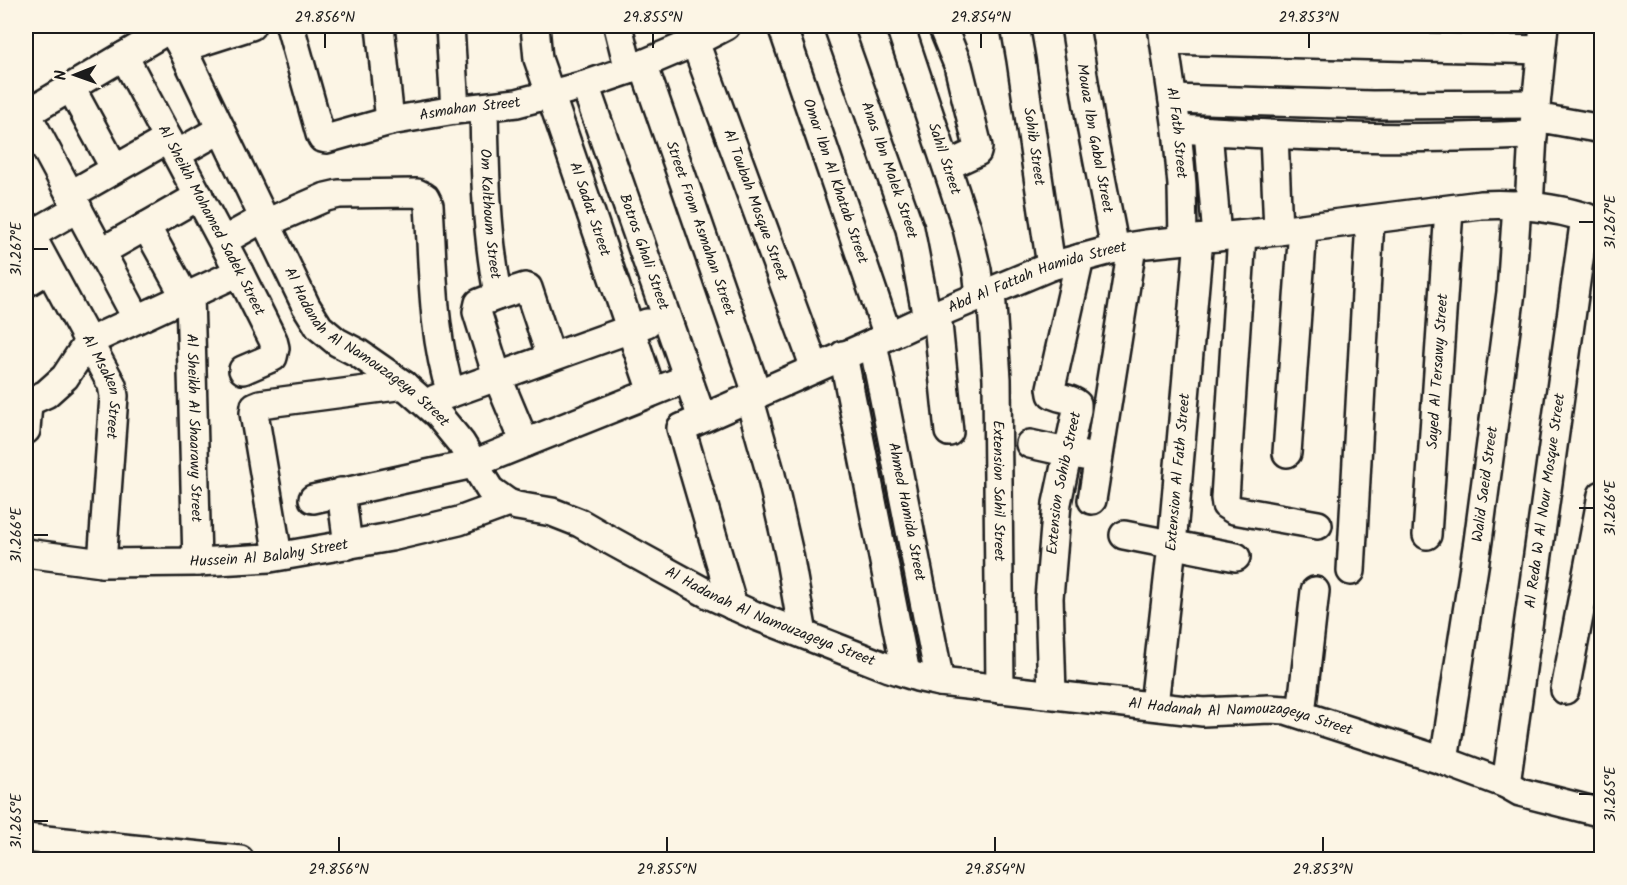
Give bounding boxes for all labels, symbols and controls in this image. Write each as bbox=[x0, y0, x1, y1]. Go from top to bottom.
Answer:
text: 29.856°N bbox=[295, 6, 355, 30]
text: 29.855°N bbox=[623, 6, 683, 30]
text: 29.854°N bbox=[951, 6, 1011, 30]
text: 29.853°N bbox=[1279, 6, 1339, 30]
north arrow bbox=[45, 45, 105, 105]
street label: Mouaz Ibn Gabal Street bbox=[1069, 62, 1120, 215]
text: N bbox=[49, 70, 74, 81]
street label: Al Fath Street bbox=[1159, 86, 1193, 180]
street label: Asmahan Street bbox=[418, 90, 524, 128]
street label: Omar Ibn Al Khatab Street bbox=[796, 95, 875, 267]
street label: Anas Ibn Malek Street bbox=[854, 98, 924, 241]
street label: Sohib Street bbox=[1016, 106, 1051, 187]
street label: Sahil Street bbox=[921, 120, 967, 198]
street label: Al Sheikh Mohamed Sadek Street bbox=[151, 121, 271, 320]
street label: Al Toubah Mosque Street bbox=[716, 126, 794, 285]
street label: Street From Asmahan Street bbox=[659, 138, 741, 319]
street label: Om Kalthoum Street bbox=[473, 148, 507, 281]
street label: Al Sadat Street bbox=[562, 159, 617, 260]
street label: Botros Ghali Street bbox=[612, 190, 675, 314]
text: 31.267°E bbox=[1599, 193, 1623, 249]
text: 31.267°E bbox=[5, 220, 29, 276]
street label: Abd Al Fattah Hamida Street bbox=[944, 235, 1128, 320]
street label: Al Hadanah Al Namouzageya Street bbox=[277, 263, 455, 433]
street label: Sayed Al Tersawy Street bbox=[1421, 293, 1455, 450]
street label: Al Msaken Street bbox=[75, 330, 126, 440]
street label: Al Sheikh Al Shaarawy Street bbox=[179, 333, 208, 523]
street label: Al Reda W Al Nour Mosque Street bbox=[1519, 391, 1572, 610]
street label: Extension Al Fath Street bbox=[1159, 392, 1197, 552]
street label: Extension Sohib Street bbox=[1041, 409, 1088, 556]
street label: Extension Sahil Street bbox=[985, 420, 1011, 562]
street label: Walid Saeid Street bbox=[1466, 425, 1505, 543]
street label: Ahmed Hamida Street bbox=[881, 440, 932, 583]
text: 31.266°E bbox=[1599, 479, 1623, 536]
text: 31.266°E bbox=[5, 506, 29, 563]
street label: Hussein Al Balahy Street bbox=[189, 533, 350, 574]
street label: Al Hadanah Al Namouzageya Street bbox=[660, 560, 879, 673]
street label: Al Hadanah Al Namouzageya Street bbox=[1127, 692, 1356, 743]
text: 31.265°E bbox=[1599, 765, 1623, 822]
text: 31.265°E bbox=[5, 792, 29, 849]
text: 29.856°N bbox=[309, 858, 369, 882]
text: 29.855°N bbox=[637, 858, 697, 882]
text: 29.854°N bbox=[965, 858, 1025, 882]
text: 29.853°N bbox=[1293, 858, 1353, 882]

